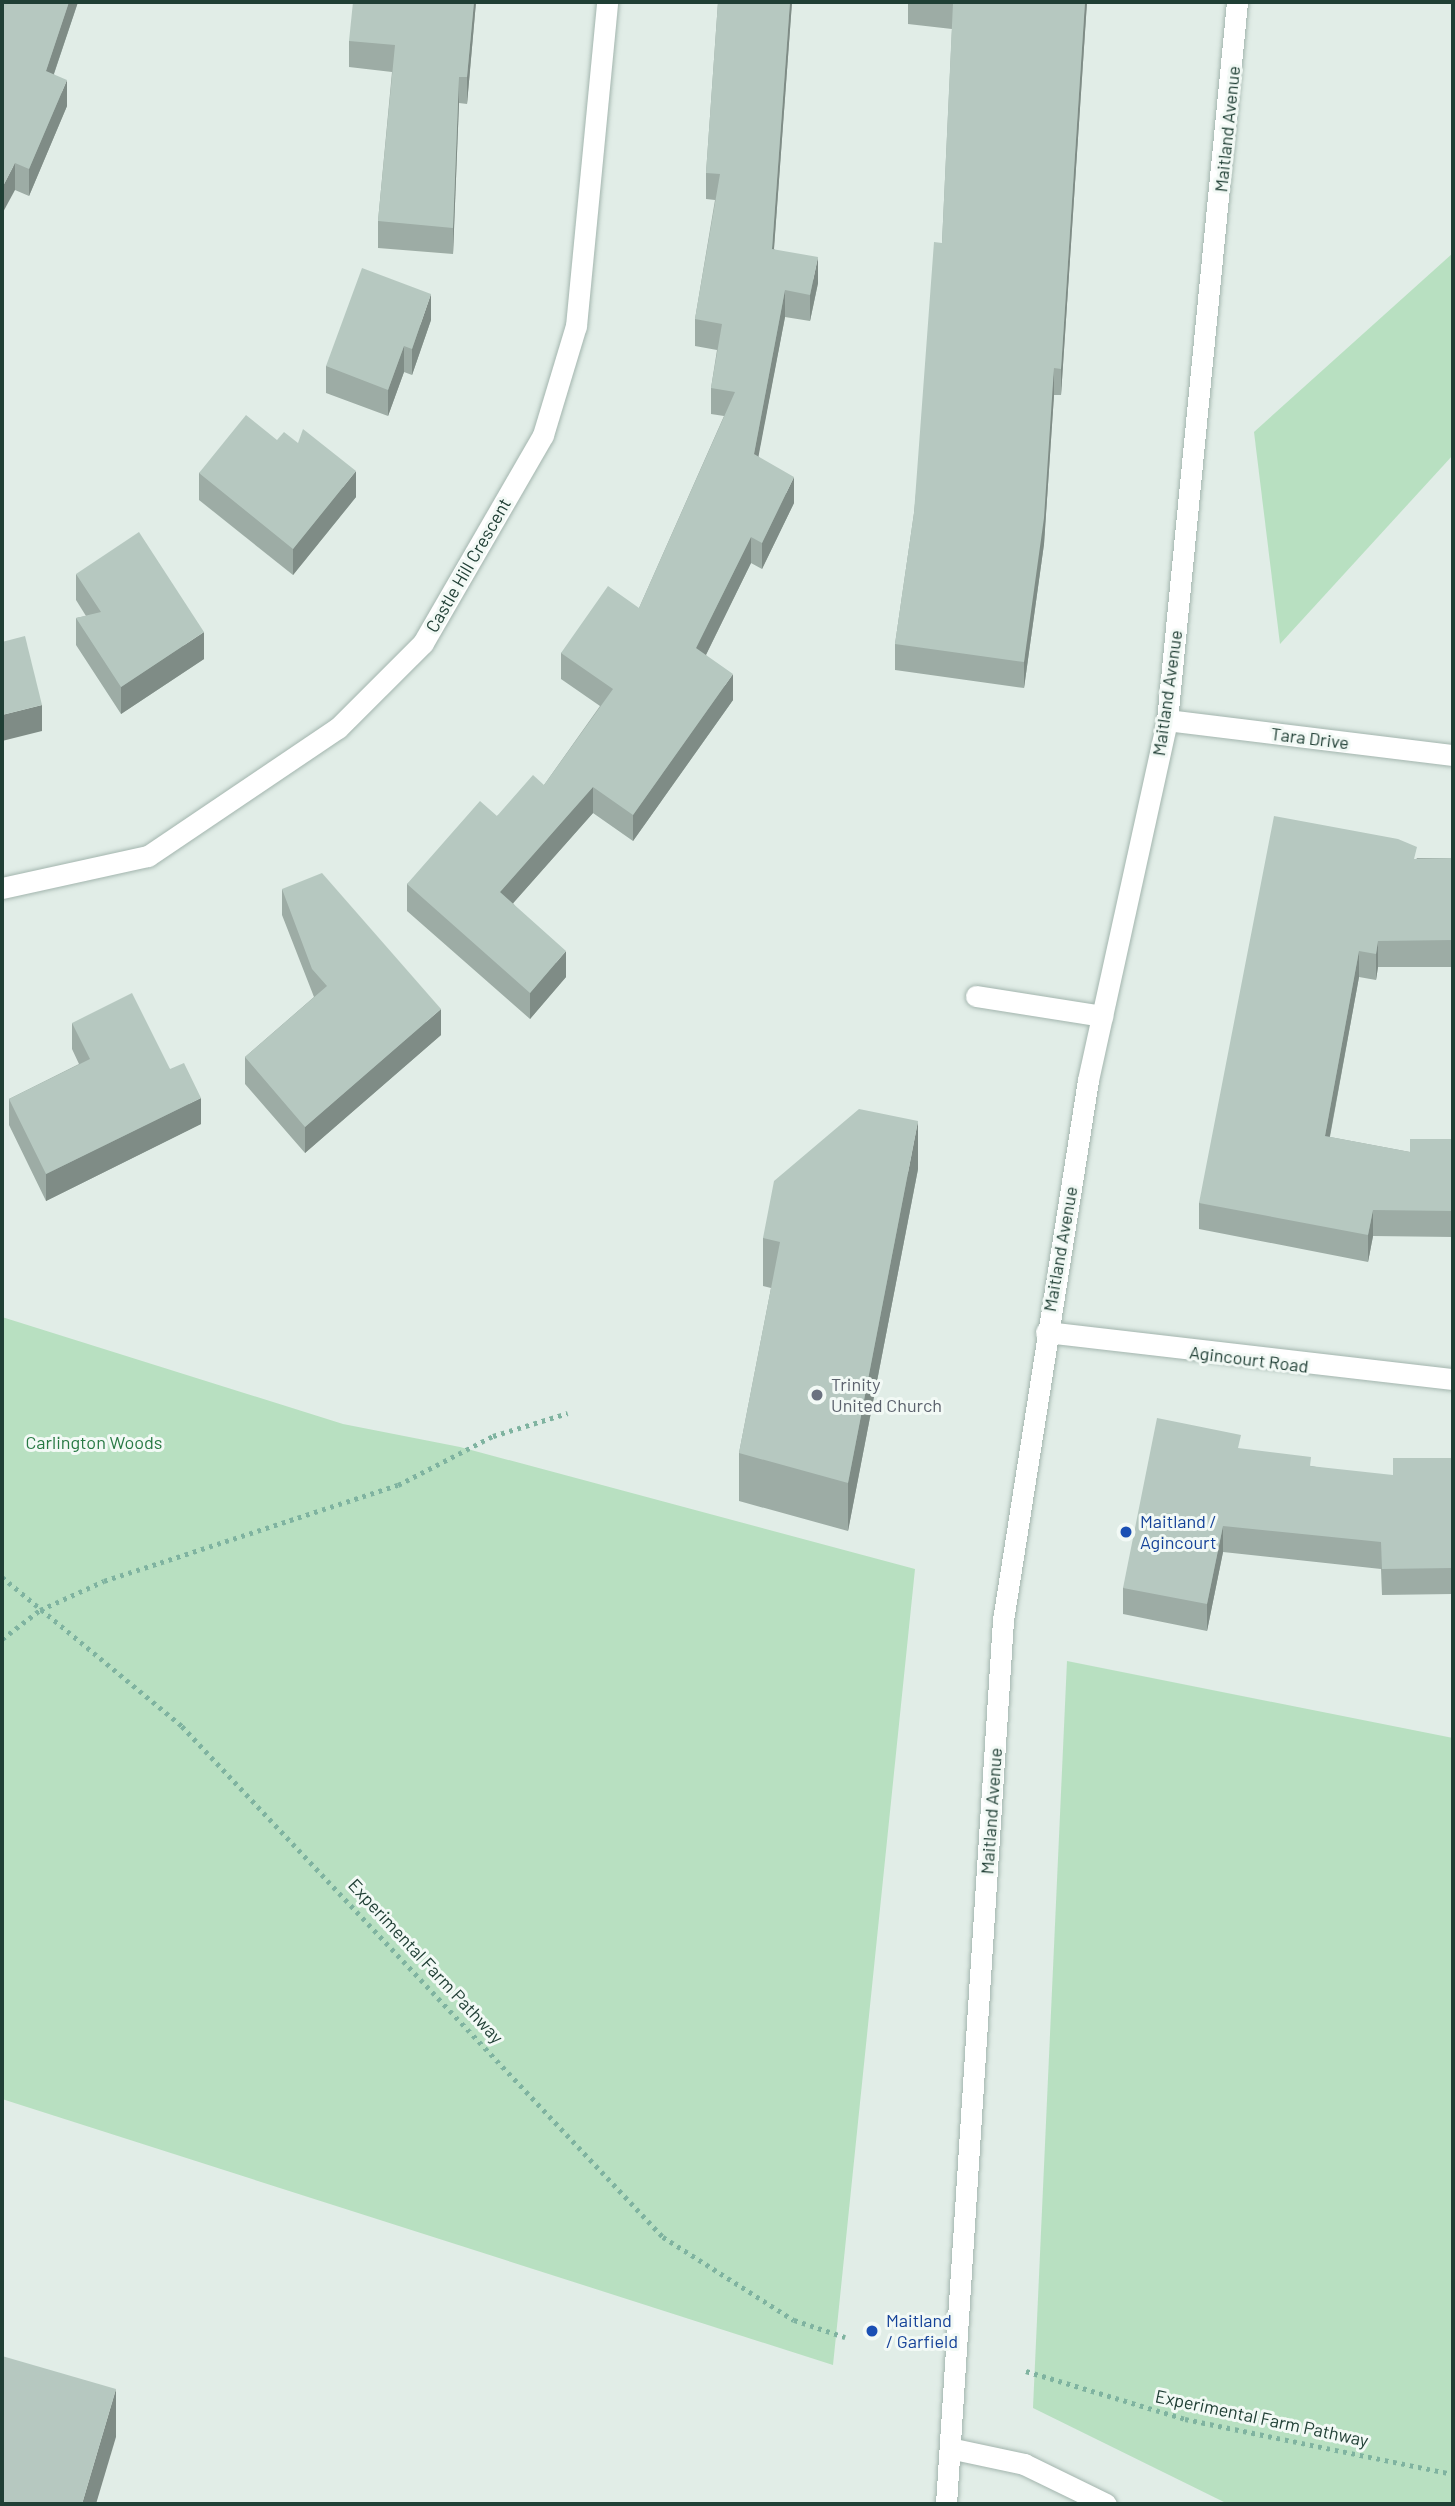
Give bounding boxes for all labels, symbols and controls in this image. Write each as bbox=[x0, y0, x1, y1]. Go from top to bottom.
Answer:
street label: Maitland Avenue bbox=[1210, 65, 1244, 193]
street label: Castle Hill Crescent bbox=[421, 494, 515, 636]
street label: Maitland Avenue bbox=[1147, 629, 1187, 757]
street label: Tara Drive bbox=[1270, 722, 1350, 754]
street label: Maitland Avenue bbox=[1038, 1185, 1082, 1313]
street label: Agincourt Road bbox=[1188, 1341, 1310, 1377]
place label: Trinity United Church bbox=[831, 1374, 942, 1416]
marker: Trinity United Church bbox=[809, 1387, 825, 1403]
park label: Carlington Woods bbox=[25, 1431, 163, 1453]
place label: Maitland / Agincourt bbox=[1140, 1511, 1217, 1554]
marker: Maitland / Agincourt bbox=[1118, 1524, 1134, 1540]
street label: Maitland Avenue bbox=[976, 1747, 1006, 1875]
street label: Experimental Farm Pathway bbox=[344, 1874, 508, 2048]
place label: Maitland / Garfield bbox=[886, 2310, 958, 2352]
marker: Maitland / Garfield bbox=[864, 2323, 880, 2339]
street label: Experimental Farm Pathway bbox=[1153, 2385, 1371, 2451]

